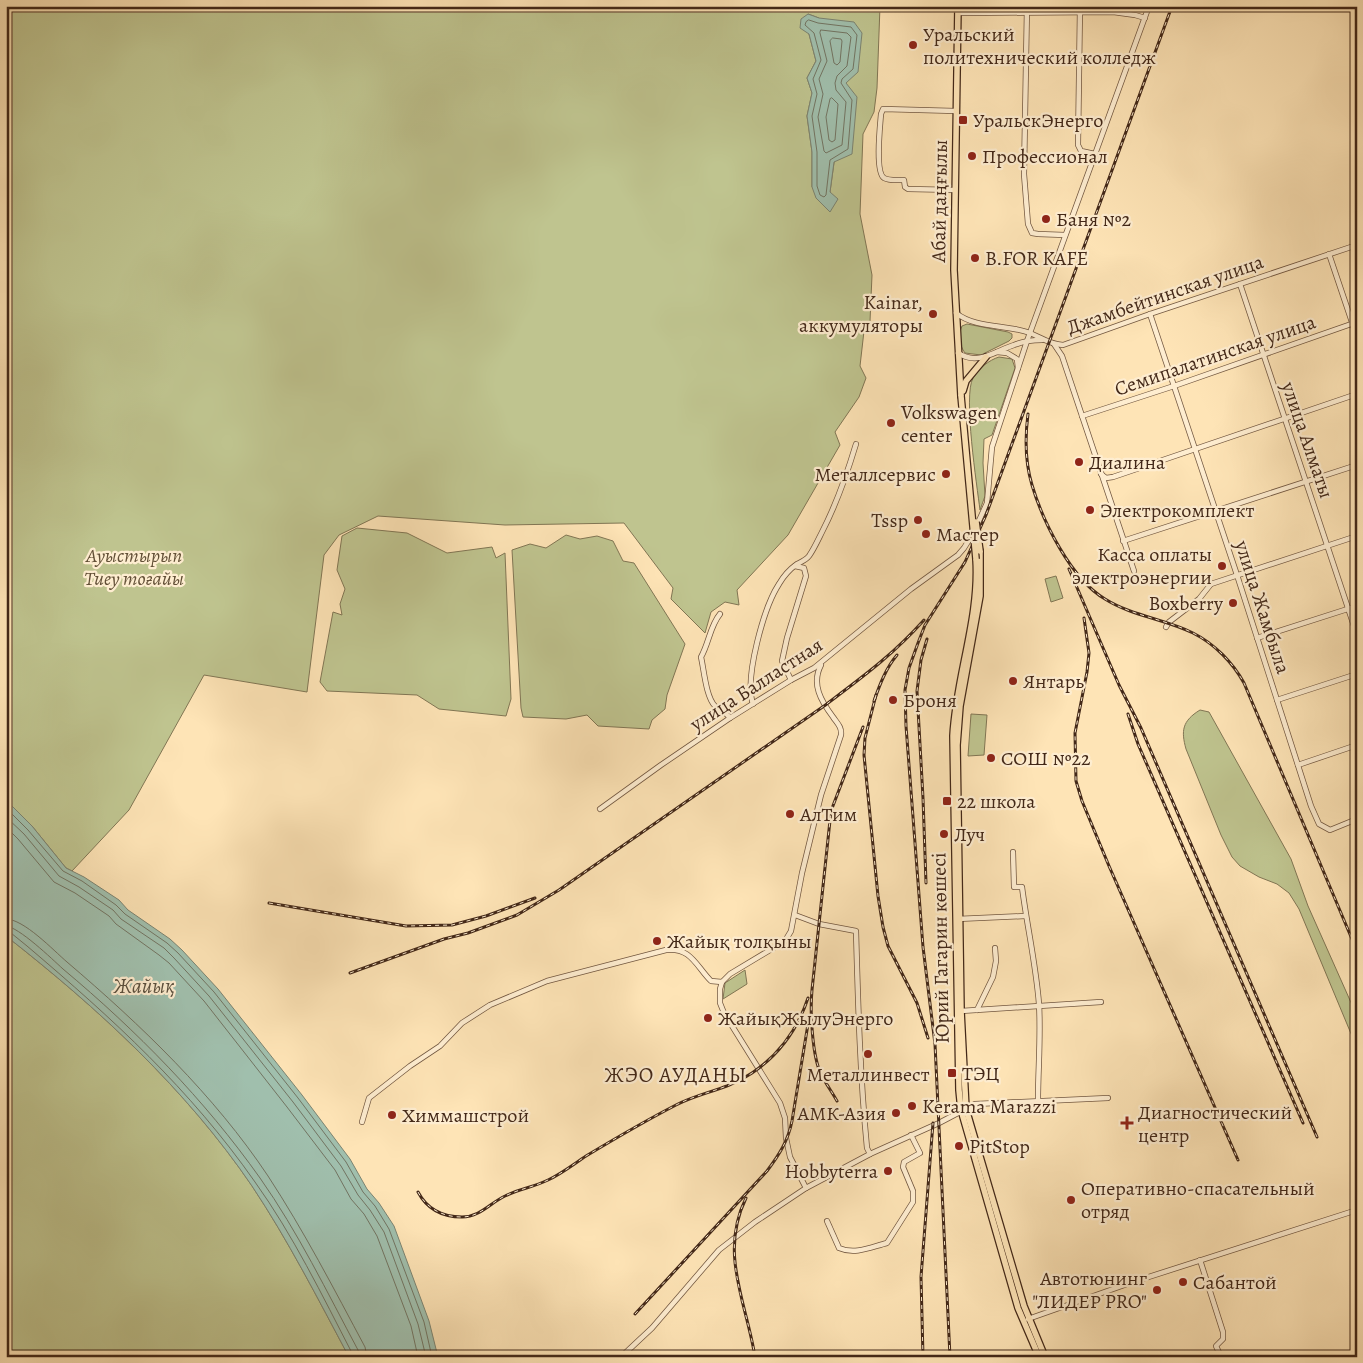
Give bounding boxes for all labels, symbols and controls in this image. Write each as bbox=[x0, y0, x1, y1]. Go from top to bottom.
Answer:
place label: Уральский политехнический колледж bbox=[923, 21, 1156, 71]
marker: Уральский политехнический колледж bbox=[907, 39, 919, 51]
place label: УральскЭнерго bbox=[973, 107, 1103, 134]
marker: УральскЭнерго bbox=[957, 114, 969, 126]
street label: Абай даңғылы bbox=[925, 139, 954, 264]
place label: Профессионал bbox=[982, 143, 1108, 170]
marker: Профессионал bbox=[966, 150, 978, 162]
place label: Баня №2 bbox=[1056, 206, 1131, 233]
marker: Баня №2 bbox=[1040, 213, 1052, 225]
place label: B.FOR KAFE bbox=[985, 245, 1088, 272]
street label: Джамбейтинская улица bbox=[1063, 248, 1268, 341]
marker: B.FOR KAFE bbox=[969, 252, 981, 264]
place label: Kainar, аккумуляторы bbox=[799, 289, 923, 339]
marker: Kainar, аккумуляторы bbox=[927, 308, 939, 320]
street label: Семипалатинская улица bbox=[1111, 308, 1320, 403]
street label: улица Алматы bbox=[1275, 377, 1340, 502]
place label: Volkswagen center bbox=[900, 399, 998, 449]
marker: Volkswagen center bbox=[885, 417, 897, 429]
place label: Диалина bbox=[1089, 449, 1166, 476]
marker: Диалина bbox=[1073, 456, 1085, 468]
place label: Металлсервис bbox=[814, 461, 936, 488]
marker: Металлсервис bbox=[940, 468, 952, 480]
place label: Электрокомплект bbox=[1100, 497, 1255, 524]
marker: Электрокомплект bbox=[1084, 504, 1096, 516]
place label: Tssp bbox=[871, 507, 908, 534]
marker: Tssp bbox=[912, 514, 924, 526]
place label: Мастер bbox=[936, 521, 999, 548]
marker: Мастер bbox=[920, 528, 932, 540]
street label: улица Жамбыла bbox=[1228, 536, 1297, 678]
place label: Касса оплаты электроэнергии bbox=[1072, 541, 1212, 591]
park label: Ауыстырып Тиеу тоғайы bbox=[84, 542, 184, 592]
marker: Касса оплаты электроэнергии bbox=[1216, 560, 1228, 572]
place label: Boxberry bbox=[1149, 590, 1224, 617]
marker: Boxberry bbox=[1227, 597, 1239, 609]
street label: улица Балластная bbox=[684, 631, 828, 738]
place label: Янтарь bbox=[1023, 668, 1084, 695]
marker: Янтарь bbox=[1007, 675, 1019, 687]
place label: Броня bbox=[903, 687, 957, 714]
marker: Броня bbox=[887, 694, 899, 706]
place label: СОШ №22 bbox=[1001, 745, 1091, 772]
marker: СОШ №22 bbox=[985, 752, 997, 764]
place label: 22 школа bbox=[957, 788, 1036, 815]
marker: 22 школа bbox=[941, 795, 953, 807]
place label: АлТим bbox=[799, 801, 857, 828]
marker: АлТим bbox=[784, 808, 796, 820]
place label: Луч bbox=[954, 821, 985, 848]
marker: Луч bbox=[938, 828, 950, 840]
street label: Юрий Гагарин көшесі bbox=[925, 852, 956, 1044]
place label: Жайық толқыны bbox=[667, 928, 811, 955]
marker: Жайық толқыны bbox=[651, 935, 663, 947]
water label: Жайық bbox=[112, 972, 175, 1000]
place label: ЖайықЖылуЭнерго bbox=[718, 1005, 893, 1032]
marker: ЖайықЖылуЭнерго bbox=[702, 1012, 714, 1024]
marker: Металлинвест bbox=[862, 1048, 874, 1060]
place label: ТЭЦ bbox=[962, 1060, 999, 1087]
district label: ЖЭО АУДАНЫ bbox=[605, 1061, 747, 1089]
place label: Металлинвест bbox=[806, 1061, 930, 1088]
marker: ТЭЦ bbox=[946, 1067, 958, 1079]
place label: Kerama Marazzi bbox=[922, 1093, 1057, 1120]
place label: Диагностический центр bbox=[1138, 1099, 1292, 1149]
place label: АМК-Азия bbox=[797, 1100, 886, 1127]
marker: Kerama Marazzi bbox=[906, 1100, 918, 1112]
place label: Химмашстрой bbox=[402, 1102, 529, 1129]
marker: АМК-Азия bbox=[890, 1107, 902, 1119]
marker: Химмашстрой bbox=[386, 1109, 398, 1121]
marker: Диагностический центр bbox=[1120, 1116, 1134, 1130]
place label: PitStop bbox=[969, 1133, 1030, 1160]
marker: PitStop bbox=[953, 1140, 965, 1152]
place label: Hobbyterra bbox=[784, 1158, 879, 1185]
marker: Hobbyterra bbox=[882, 1165, 894, 1177]
place label: Оперативно-спасательный отряд bbox=[1081, 1175, 1315, 1225]
marker: Оперативно-спасательный отряд bbox=[1065, 1194, 1077, 1206]
place label: Автотюнинг "ЛИДЕР PRO" bbox=[1032, 1265, 1148, 1315]
place label: Сабантой bbox=[1193, 1269, 1277, 1296]
marker: Сабантой bbox=[1177, 1276, 1189, 1288]
marker: Автотюнинг "ЛИДЕР PRO" bbox=[1151, 1284, 1163, 1296]

